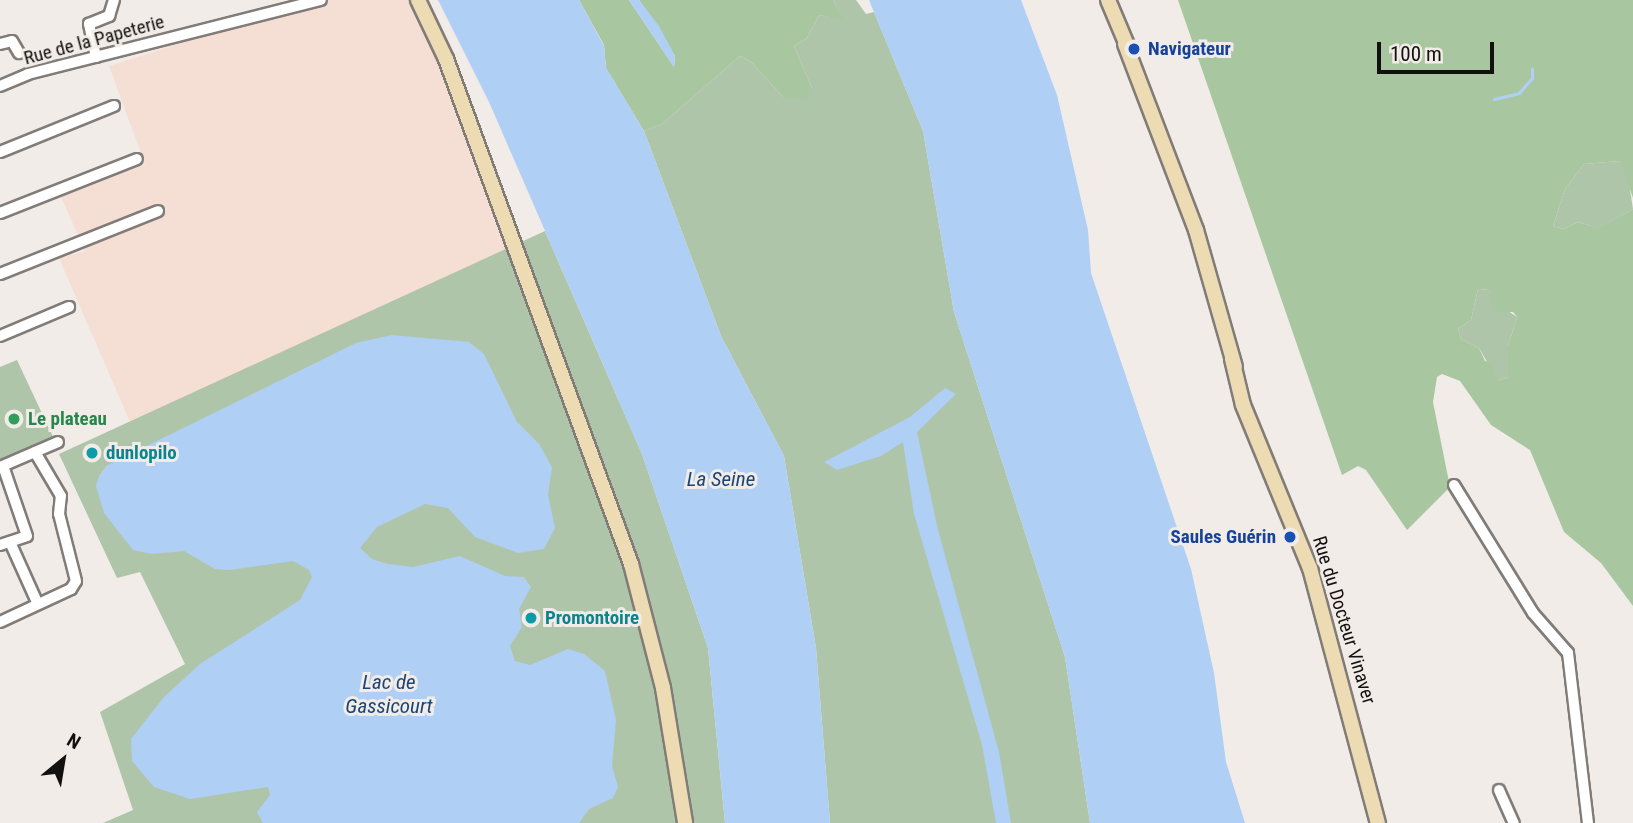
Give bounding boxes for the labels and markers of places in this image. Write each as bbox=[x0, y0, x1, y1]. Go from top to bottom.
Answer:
place label: Navigateur bbox=[1148, 38, 1231, 60]
marker: Navigateur bbox=[1126, 41, 1142, 57]
place label: Le plateau bbox=[28, 408, 107, 430]
marker: Le plateau bbox=[6, 411, 22, 427]
place label: dunlopilo bbox=[106, 442, 177, 464]
marker: dunlopilo bbox=[84, 445, 100, 461]
place label: Saules Guérin bbox=[1171, 526, 1276, 548]
marker: Saules Guérin bbox=[1282, 529, 1298, 545]
place label: Promontoire bbox=[545, 607, 639, 629]
marker: Promontoire bbox=[523, 610, 539, 626]

